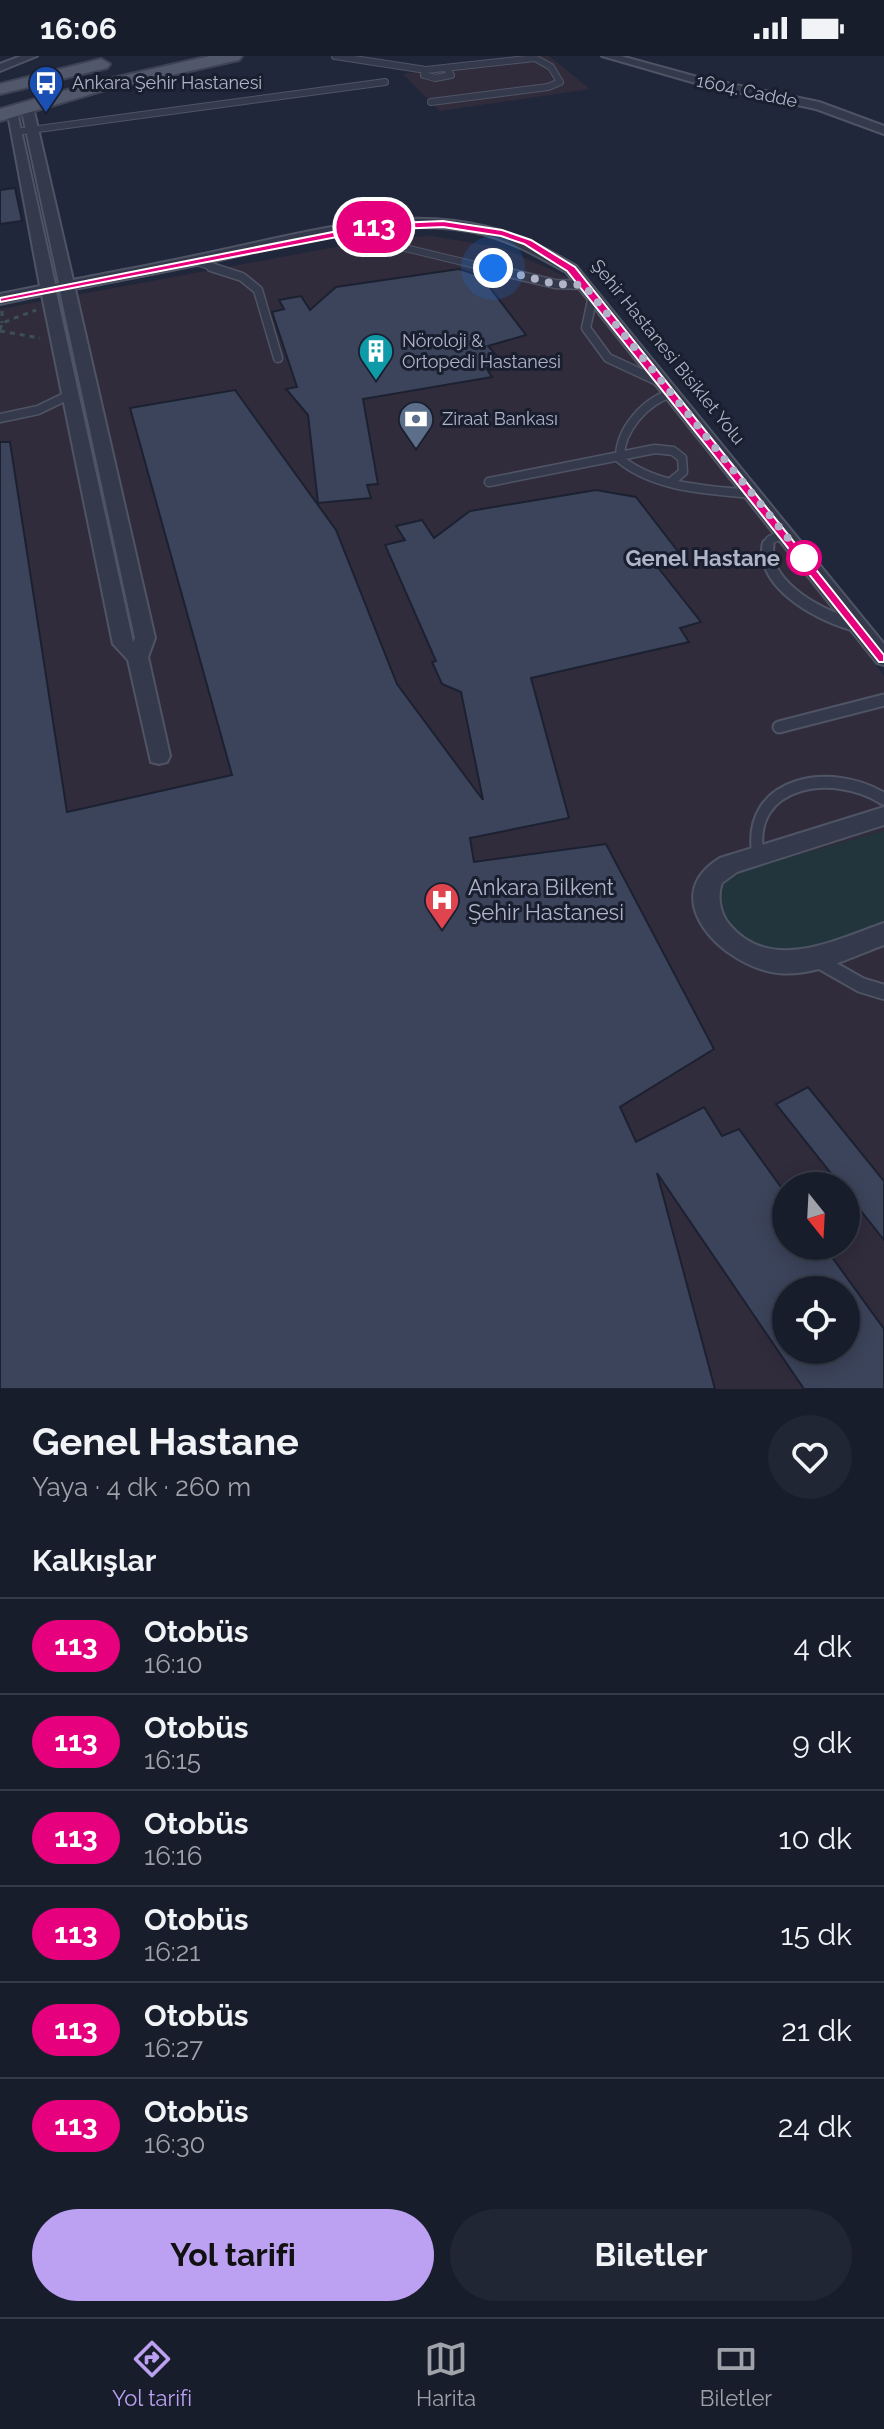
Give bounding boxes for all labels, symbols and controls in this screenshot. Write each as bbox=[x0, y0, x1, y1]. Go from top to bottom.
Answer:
text: 16:06 bbox=[40, 11, 117, 46]
bus stop icon: Ankara Şehir Hastanesi bbox=[27, 64, 65, 114]
street label: 1604. Cadde bbox=[695, 70, 800, 112]
place label: Ankara Şehir Hastanesi bbox=[72, 72, 262, 93]
line badge: 113 bbox=[328, 201, 420, 253]
text: 113 bbox=[352, 210, 396, 243]
your location bbox=[473, 248, 513, 288]
street label: Şehir Hastanesi Bisiklet Yolu bbox=[587, 255, 750, 448]
place label: Nöroloji & Ortopedi Hastanesi bbox=[402, 330, 561, 372]
building icon: Nöroloji & Ortopedi Hastanesi bbox=[357, 332, 395, 382]
bank icon: Ziraat Bankası bbox=[397, 400, 435, 450]
place label: Ziraat Bankası bbox=[442, 408, 558, 429]
marker: Genel Hastane bbox=[787, 541, 821, 575]
place label: Genel Hastane bbox=[626, 545, 780, 571]
place label: Ankara Bilkent Şehir Hastanesi bbox=[468, 874, 624, 925]
hospital icon: Ankara Bilkent Şehir Hastanesi bbox=[423, 881, 461, 931]
north arrow bbox=[772, 1172, 860, 1260]
map controls bbox=[772, 1172, 860, 1364]
button: locate bbox=[772, 1276, 860, 1364]
button: heart bbox=[768, 1415, 852, 1499]
text: Genel Hastane bbox=[32, 1419, 299, 1464]
text: Yaya · 4 dk · 260 m bbox=[32, 1472, 251, 1502]
text: Kalkışlar bbox=[32, 1543, 156, 1578]
text: Otobüs bbox=[144, 1614, 249, 1649]
text: 113 bbox=[54, 1629, 98, 1662]
text: 4 dk bbox=[793, 1629, 852, 1664]
text: 16:10 bbox=[144, 1649, 203, 1679]
text: Otobüs bbox=[144, 1710, 249, 1745]
text: 113 bbox=[54, 1725, 98, 1758]
text: 9 dk bbox=[792, 1725, 852, 1760]
text: 16:15 bbox=[144, 1745, 201, 1775]
text: Otobüs bbox=[144, 1806, 249, 1841]
text: 113 bbox=[54, 1821, 98, 1854]
text: 10 dk bbox=[779, 1821, 852, 1856]
text: 16:16 bbox=[144, 1841, 203, 1871]
text: Otobüs bbox=[144, 1902, 249, 1937]
text: 113 bbox=[54, 1917, 98, 1950]
text: 15 dk bbox=[781, 1917, 852, 1952]
text: 16:21 bbox=[144, 1937, 200, 1967]
text: Otobüs bbox=[144, 1998, 249, 2033]
text: 113 bbox=[54, 2013, 98, 2046]
text: 21 dk bbox=[781, 2013, 852, 2048]
text: 16:27 bbox=[144, 2033, 203, 2063]
text: Otobüs bbox=[144, 2094, 249, 2129]
text: 113 bbox=[54, 2109, 98, 2142]
text: 24 dk bbox=[778, 2109, 852, 2144]
text: 16:30 bbox=[144, 2129, 206, 2159]
button: Yol tarifi bbox=[32, 2209, 434, 2301]
button: Biletler bbox=[450, 2209, 852, 2301]
tab: Yol tarifi bbox=[112, 2337, 192, 2411]
tab: Harita bbox=[416, 2337, 476, 2411]
tab: Biletler bbox=[700, 2337, 772, 2411]

